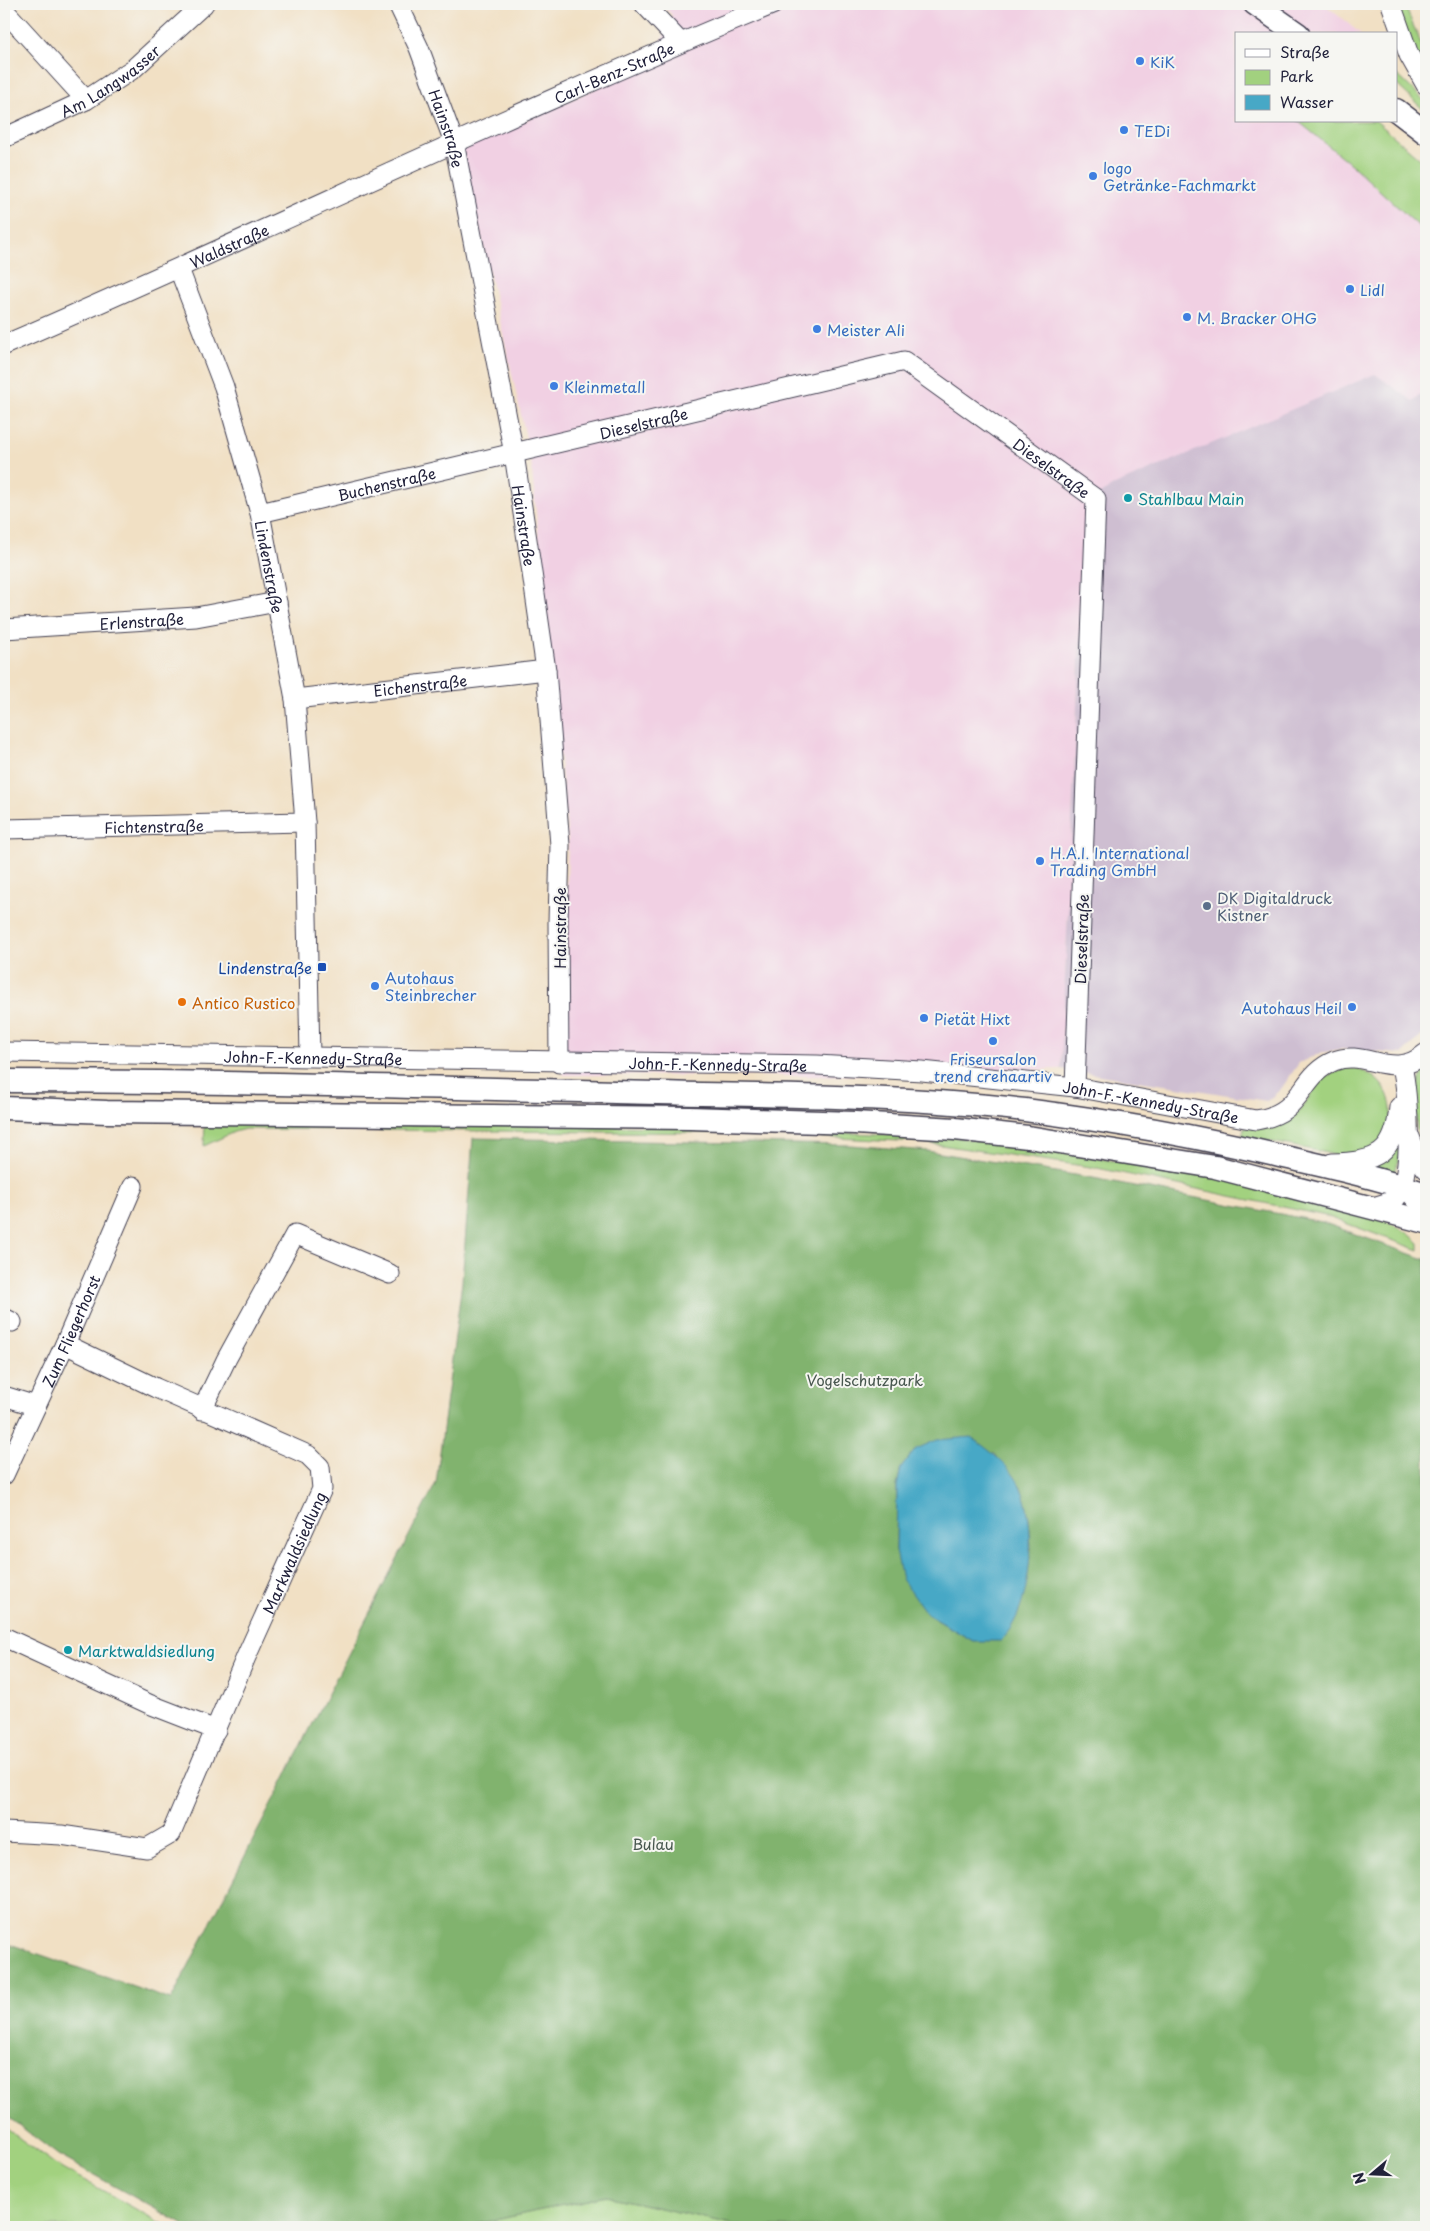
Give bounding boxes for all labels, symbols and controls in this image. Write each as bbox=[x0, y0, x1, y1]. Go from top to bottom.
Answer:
legend bbox=[1235, 32, 1398, 122]
street label: Carl-Benz-Straße bbox=[550, 36, 678, 109]
street label: Am Langwasser bbox=[56, 39, 165, 122]
text: Straße bbox=[1280, 40, 1330, 63]
place label: KiK bbox=[1150, 50, 1175, 73]
marker: KiK bbox=[1134, 55, 1146, 67]
text: Park bbox=[1280, 64, 1314, 87]
street label: Hainstraße bbox=[424, 86, 470, 169]
text: Wasser bbox=[1280, 90, 1333, 113]
place label: TEDi bbox=[1134, 119, 1170, 142]
marker: TEDi bbox=[1118, 124, 1130, 136]
place label: logo Getränke-Fachmarkt bbox=[1103, 156, 1256, 196]
marker: logo Getränke-Fachmarkt bbox=[1087, 170, 1099, 182]
street label: Waldstraße bbox=[186, 217, 272, 273]
place label: Lidl bbox=[1360, 278, 1385, 301]
marker: Lidl bbox=[1344, 283, 1356, 295]
place label: M. Bracker OHG bbox=[1197, 306, 1317, 329]
marker: M. Bracker OHG bbox=[1181, 311, 1193, 323]
place label: Meister Ali bbox=[827, 318, 905, 341]
marker: Meister Ali bbox=[811, 323, 823, 335]
place label: Kleinmetall bbox=[564, 375, 645, 398]
marker: Kleinmetall bbox=[548, 380, 560, 392]
street label: Dieselstraße bbox=[597, 401, 690, 444]
street label: Dieselstraße bbox=[1009, 432, 1095, 503]
street label: Buchenstraße bbox=[335, 460, 438, 506]
street label: Hainstraße bbox=[507, 483, 542, 568]
place label: Stahlbau Main bbox=[1138, 487, 1244, 510]
marker: Stahlbau Main bbox=[1122, 492, 1134, 504]
street label: Lindenstraße bbox=[250, 518, 290, 615]
street label: Erlenstraße bbox=[99, 606, 185, 635]
street label: Eichenstraße bbox=[372, 668, 468, 701]
street label: Fichtenstraße bbox=[104, 813, 204, 838]
place label: H.A.I. International Trading GmbH bbox=[1050, 841, 1189, 881]
marker: H.A.I. International Trading GmbH bbox=[1034, 855, 1046, 867]
place label: DK Digitaldruck Kistner bbox=[1217, 886, 1332, 926]
street label: Hainstraße bbox=[548, 887, 571, 969]
street label: Dieselstraße bbox=[1068, 894, 1094, 984]
marker: DK Digitaldruck Kistner bbox=[1201, 900, 1213, 912]
place label: Lindenstraße bbox=[218, 956, 312, 979]
marker: Lindenstraße bbox=[316, 961, 328, 973]
place label: Autohaus Steinbrecher bbox=[385, 966, 477, 1006]
marker: Autohaus Steinbrecher bbox=[369, 980, 381, 992]
place label: Antico Rustico bbox=[192, 991, 295, 1014]
marker: Antico Rustico bbox=[176, 996, 188, 1008]
place label: Autohaus Heil bbox=[1241, 996, 1342, 1019]
marker: Autohaus Heil bbox=[1346, 1001, 1358, 1013]
place label: Pietät Hixt bbox=[934, 1007, 1010, 1030]
marker: Pietät Hixt bbox=[918, 1012, 930, 1024]
marker: Friseursalon trend crehaartiv bbox=[987, 1035, 999, 1047]
street label: John-F.-Kennedy-Straße bbox=[223, 1044, 402, 1070]
place label: Friseursalon trend crehaartiv bbox=[934, 1047, 1052, 1087]
street label: John-F.-Kennedy-Straße bbox=[628, 1050, 807, 1076]
street label: John-F.-Kennedy-Straße bbox=[1061, 1074, 1241, 1128]
street label: Zum Fliegerhorst bbox=[35, 1271, 105, 1390]
park label: Vogelschutzpark bbox=[807, 1368, 923, 1391]
street label: Markwaldsiedlung bbox=[256, 1488, 331, 1617]
place label: Marktwaldsiedlung bbox=[78, 1639, 215, 1662]
marker: Marktwaldsiedlung bbox=[62, 1644, 74, 1656]
park label: Bulau bbox=[632, 1832, 674, 1855]
north arrow bbox=[1348, 2148, 1398, 2198]
text: N bbox=[1348, 2170, 1371, 2187]

